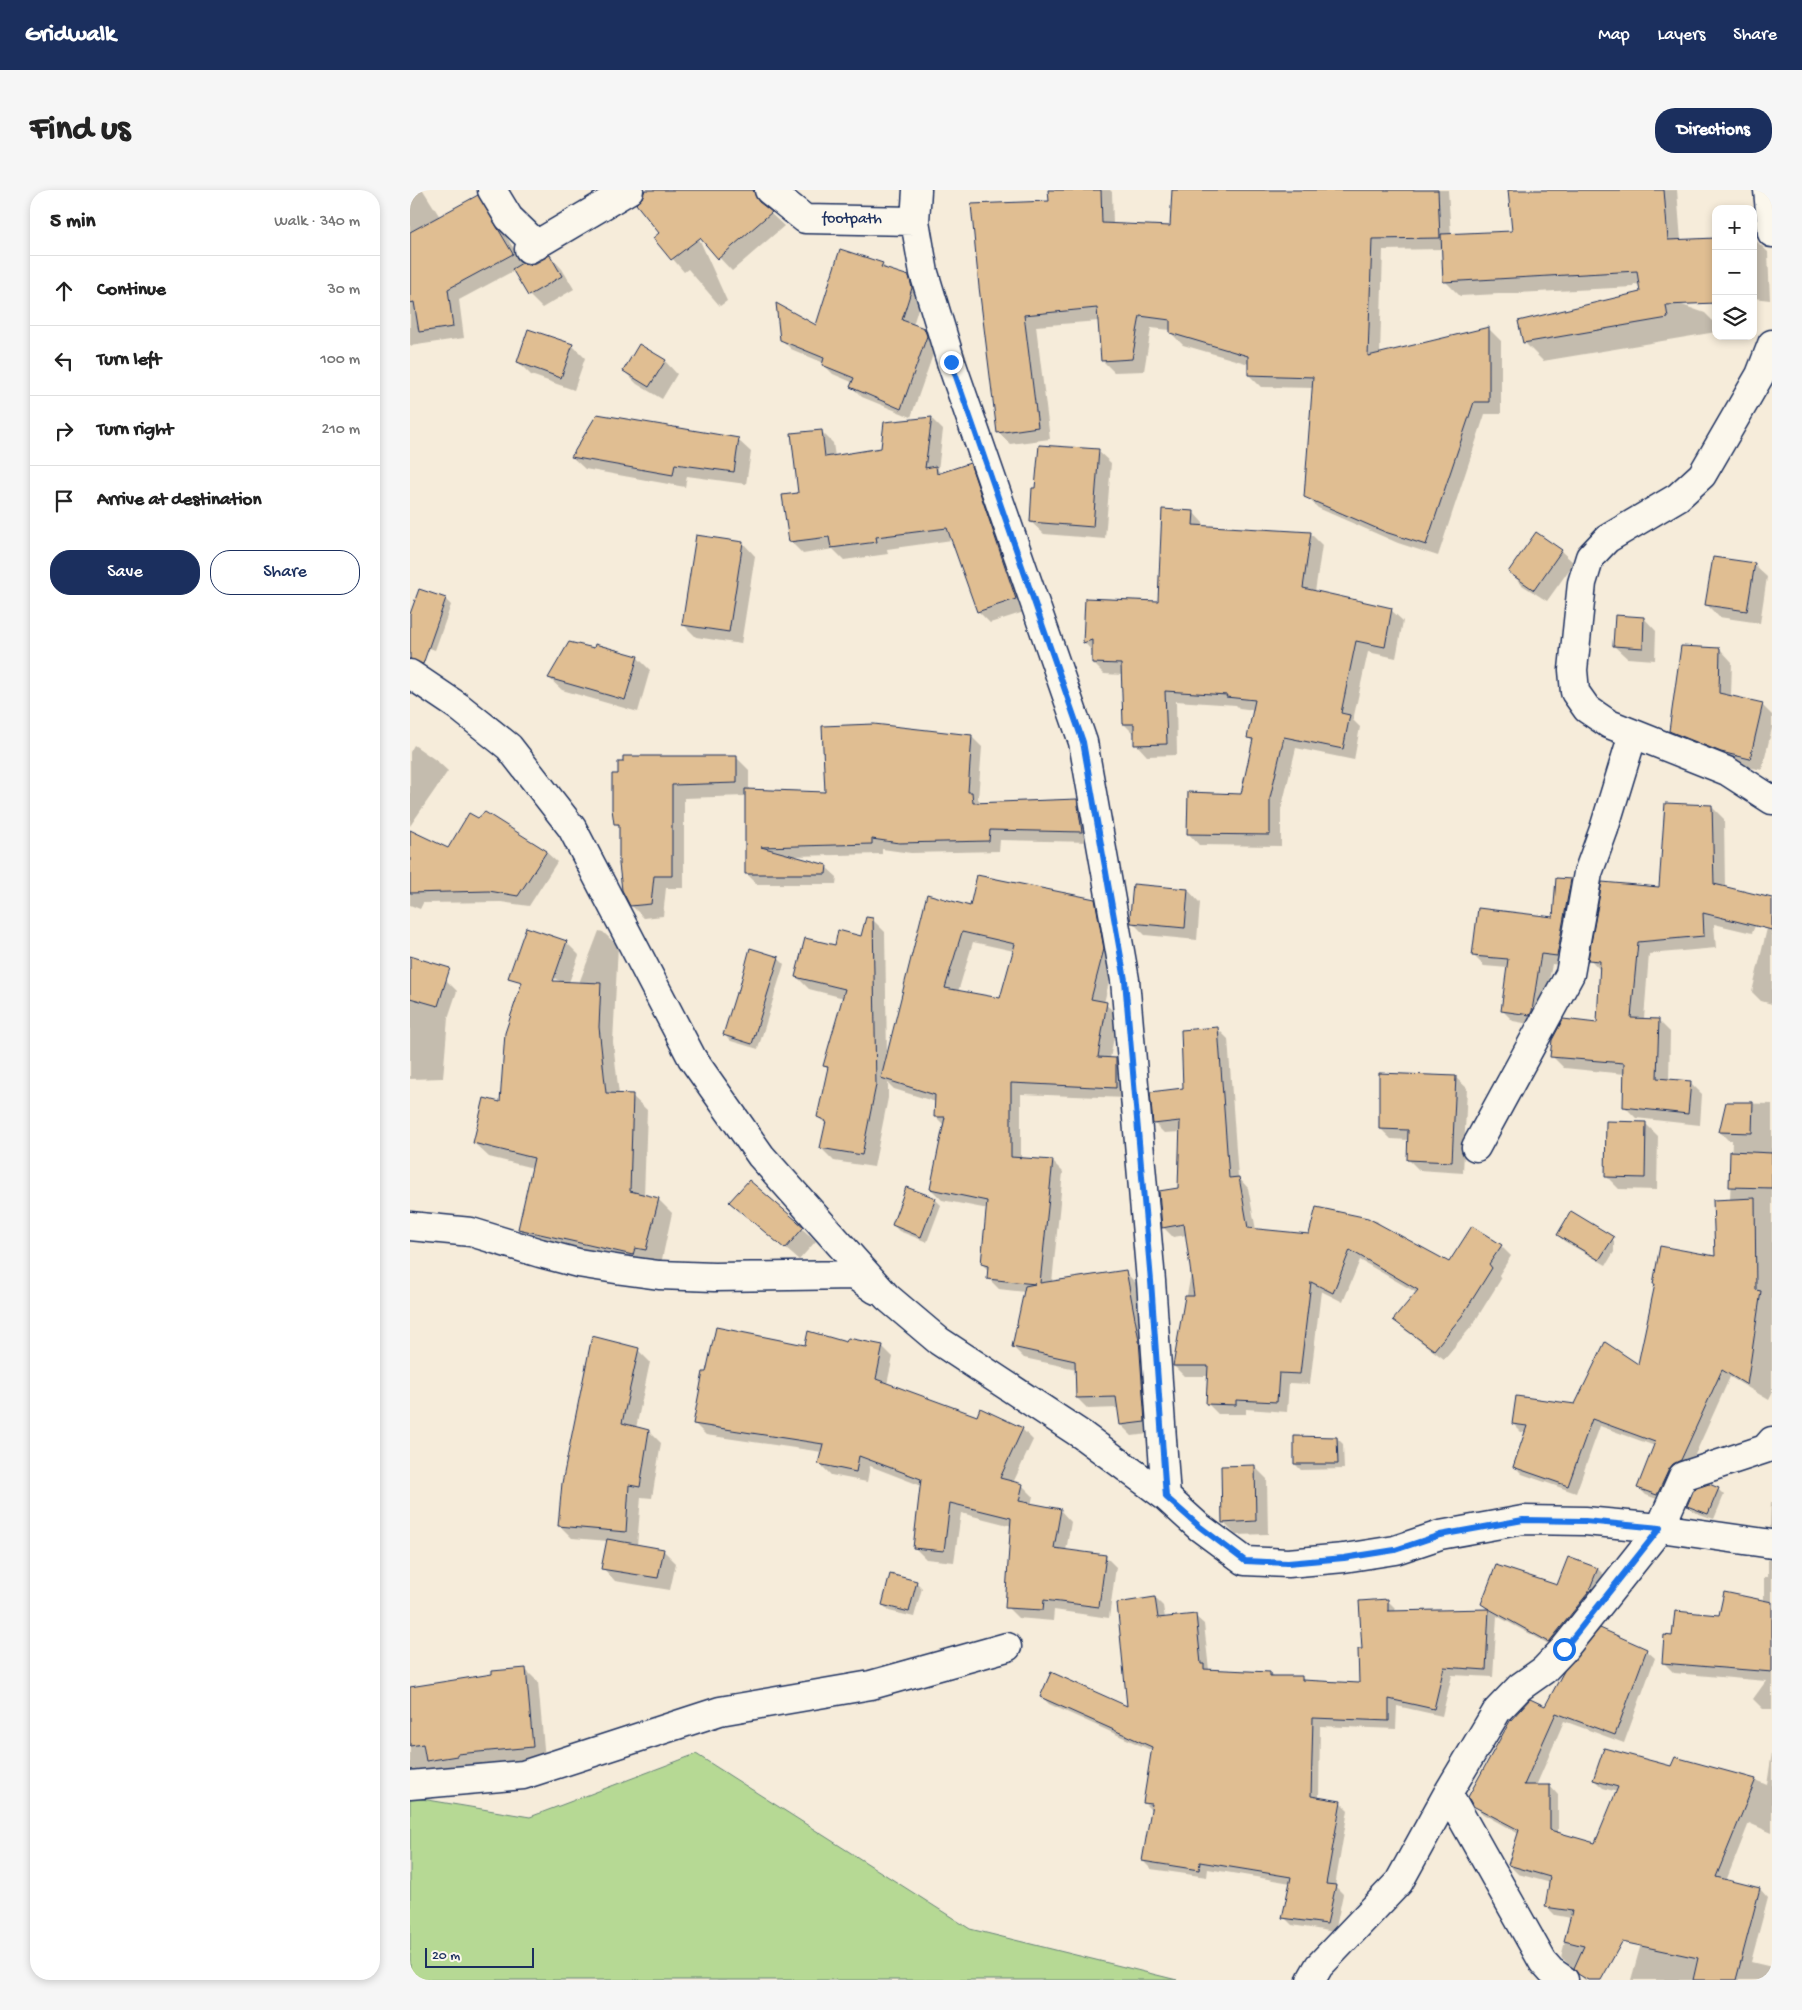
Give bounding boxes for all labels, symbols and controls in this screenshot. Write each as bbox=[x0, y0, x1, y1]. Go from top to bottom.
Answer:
text: Gridwalk bbox=[25, 21, 116, 50]
text: Map bbox=[1598, 25, 1630, 46]
text: Layers bbox=[1658, 25, 1705, 46]
text: Share bbox=[1733, 25, 1777, 46]
button: Directions bbox=[1655, 108, 1772, 153]
text: Find us bbox=[30, 110, 130, 151]
map controls bbox=[1712, 205, 1757, 340]
button: + bbox=[1712, 205, 1757, 250]
text: 5 min bbox=[50, 210, 95, 235]
street label: footpath bbox=[821, 210, 883, 230]
text: Walk · 340 m bbox=[274, 213, 360, 232]
button: − bbox=[1712, 250, 1757, 295]
icon: ahead bbox=[50, 277, 78, 305]
text: Continue bbox=[97, 279, 166, 302]
text: 30 m bbox=[327, 281, 360, 300]
button: layers bbox=[1712, 295, 1757, 340]
icon: left bbox=[50, 347, 78, 375]
text: Turn left bbox=[97, 349, 161, 372]
text: 100 m bbox=[320, 351, 360, 370]
route end bbox=[940, 351, 963, 374]
icon: right bbox=[50, 417, 78, 445]
text: Turn right bbox=[97, 419, 173, 442]
text: 210 m bbox=[321, 421, 360, 440]
icon: arrive bbox=[50, 487, 78, 515]
text: Arrive at destination bbox=[97, 489, 261, 512]
button: Save bbox=[50, 550, 200, 595]
button: Share bbox=[210, 550, 360, 595]
route start bbox=[1553, 1638, 1576, 1661]
scale bar bbox=[425, 1945, 534, 1968]
text: 20 m bbox=[432, 1948, 460, 1965]

